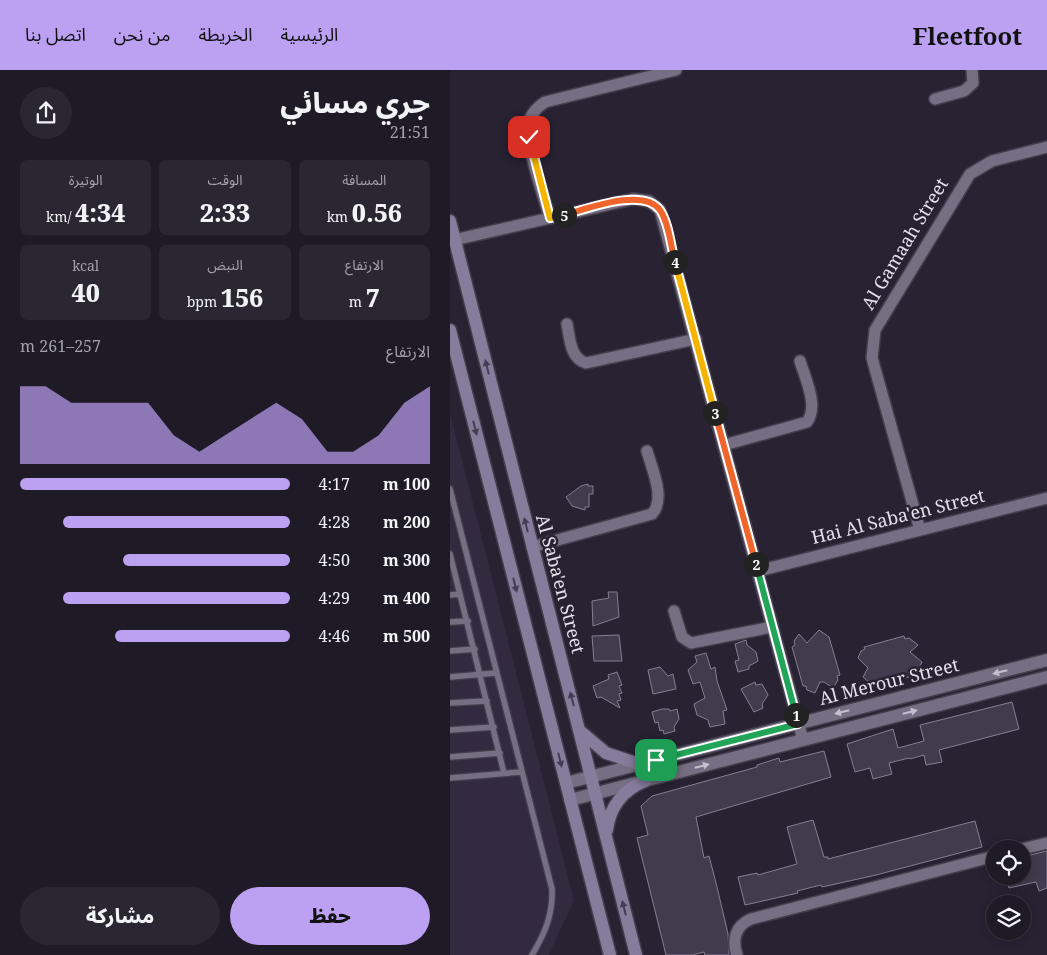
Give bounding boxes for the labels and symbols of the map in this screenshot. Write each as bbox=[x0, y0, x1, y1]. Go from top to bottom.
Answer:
pin bbox=[508, 116, 550, 158]
street label: Al Gamaah Street bbox=[855, 173, 953, 314]
pin: 5 bbox=[552, 202, 576, 228]
pin: 4 bbox=[662, 250, 688, 274]
one-way arrow bbox=[483, 360, 491, 375]
pin: 3 bbox=[702, 400, 728, 426]
one-way arrow bbox=[471, 420, 479, 435]
street label: Hai Al Saba'en Street bbox=[809, 483, 987, 549]
street label: Al Saba'en Street bbox=[531, 512, 591, 656]
one-way arrow bbox=[522, 518, 530, 533]
pin: 2 bbox=[744, 552, 768, 576]
one-way arrow bbox=[512, 578, 520, 593]
street label: Al Merour Street bbox=[816, 652, 961, 710]
one-way arrow bbox=[992, 668, 1007, 676]
one-way arrow bbox=[567, 692, 575, 707]
pin: 1 bbox=[784, 702, 808, 728]
one-way arrow bbox=[835, 708, 850, 716]
one-way arrow bbox=[903, 708, 918, 716]
pin bbox=[635, 739, 677, 781]
one-way arrow bbox=[556, 752, 564, 767]
one-way arrow bbox=[695, 762, 710, 770]
one-way arrow bbox=[620, 900, 628, 915]

